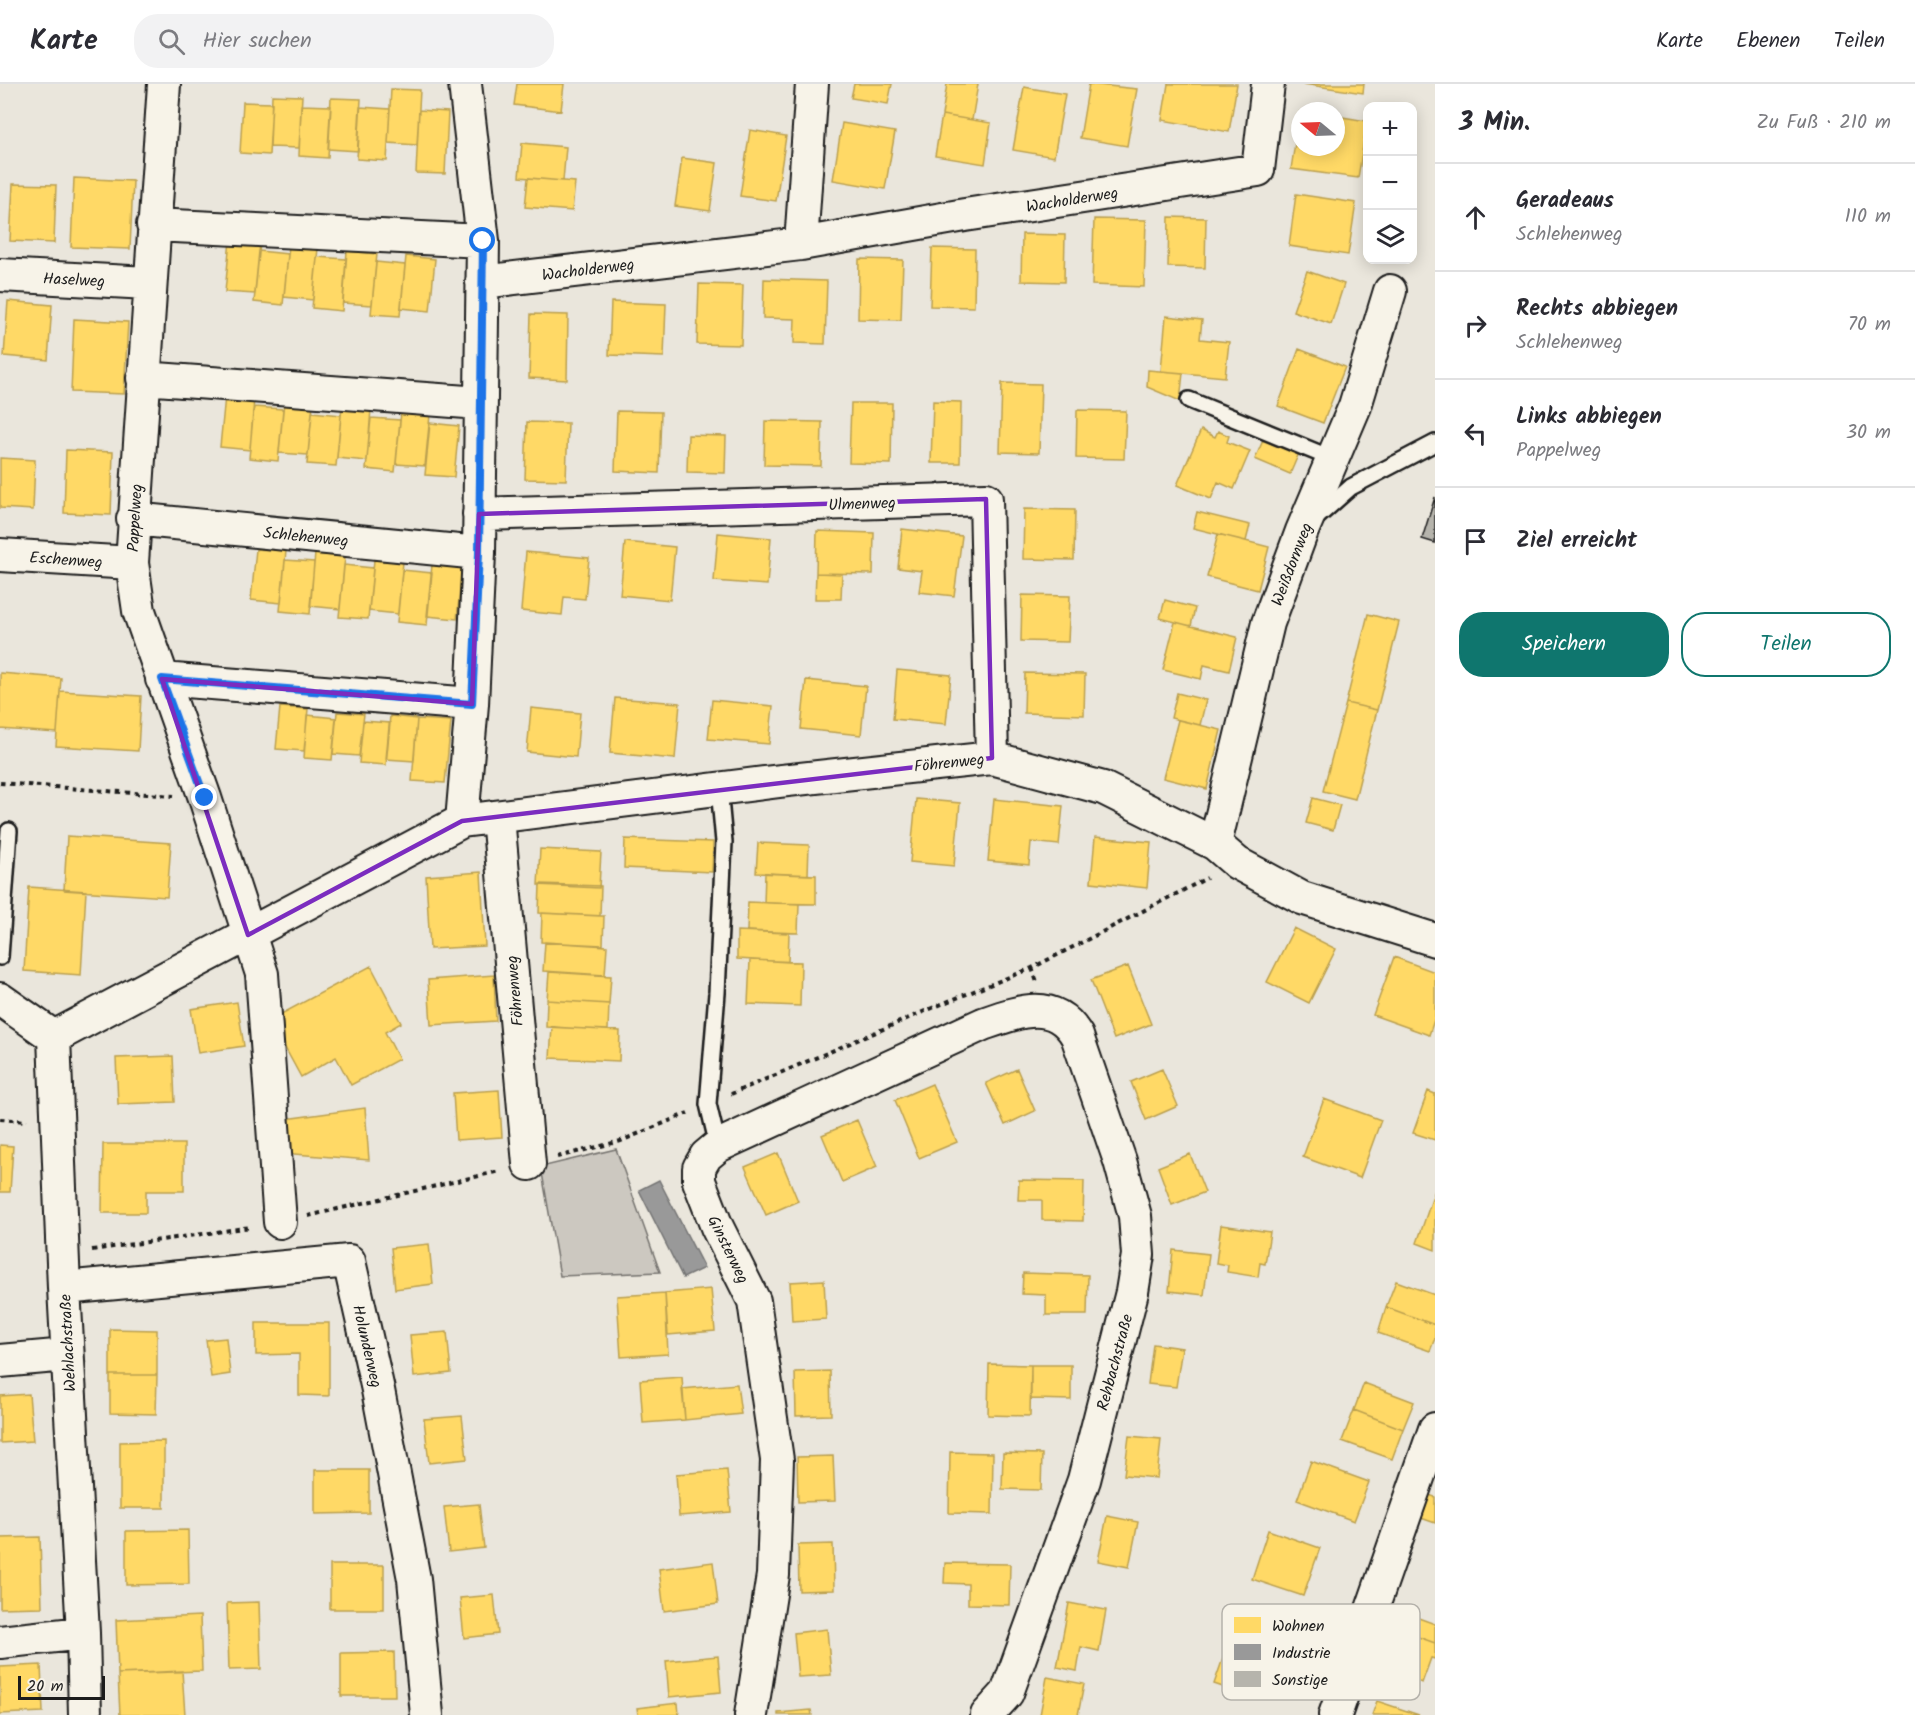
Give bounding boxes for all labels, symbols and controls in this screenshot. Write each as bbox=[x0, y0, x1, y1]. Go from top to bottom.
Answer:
search box bbox=[134, 14, 554, 68]
text: Karte bbox=[30, 19, 98, 64]
text: Hier suchen bbox=[203, 24, 312, 59]
icon: search bbox=[155, 25, 188, 58]
text: Karte bbox=[1656, 25, 1703, 58]
text: Ebenen bbox=[1736, 25, 1801, 58]
text: Teilen bbox=[1834, 25, 1885, 58]
north arrow bbox=[1291, 102, 1345, 156]
map controls bbox=[1363, 102, 1417, 264]
button: + bbox=[1363, 102, 1417, 156]
text: 3 Min. bbox=[1459, 102, 1530, 144]
text: Zu Fuß · 210 m bbox=[1757, 107, 1891, 139]
button: − bbox=[1363, 156, 1417, 210]
street label: Wacholderweg bbox=[1024, 181, 1120, 220]
text: Geradeaus bbox=[1516, 184, 1614, 219]
icon: ahead bbox=[1459, 201, 1492, 234]
text: 110 m bbox=[1845, 201, 1891, 233]
button: layers bbox=[1363, 210, 1417, 264]
text: Schlehenweg bbox=[1516, 219, 1622, 251]
route start bbox=[469, 227, 495, 253]
street label: Wacholderweg bbox=[541, 252, 636, 289]
street label: Haselweg bbox=[42, 266, 105, 295]
text: Rechts abbiegen bbox=[1516, 292, 1678, 327]
icon: right bbox=[1459, 309, 1492, 342]
text: 70 m bbox=[1848, 309, 1891, 341]
text: Schlehenweg bbox=[1516, 327, 1622, 359]
text: Links abbiegen bbox=[1516, 400, 1662, 435]
icon: left bbox=[1459, 417, 1492, 450]
text: 30 m bbox=[1846, 417, 1891, 449]
text: Pappelweg bbox=[1516, 435, 1601, 467]
street label: Pappelweg bbox=[121, 483, 150, 553]
street label: Ulmenweg bbox=[828, 491, 896, 518]
street label: Weißdornweg bbox=[1265, 519, 1320, 610]
street label: Schlehenweg bbox=[262, 521, 350, 554]
text: Ziel erreicht bbox=[1516, 524, 1637, 559]
icon: arrive bbox=[1459, 525, 1492, 558]
street label: Eschenweg bbox=[29, 545, 103, 576]
button: Speichern bbox=[1459, 612, 1669, 677]
button: Teilen bbox=[1681, 612, 1891, 677]
street label: Föhrenweg bbox=[913, 747, 986, 780]
route end bbox=[191, 784, 217, 810]
street label: Föhrenweg bbox=[500, 955, 531, 1027]
street label: Ginsterweg bbox=[700, 1211, 755, 1288]
street label: Wehlachstraße bbox=[53, 1293, 84, 1392]
street label: Holunderweg bbox=[345, 1303, 388, 1390]
street label: Rehbachstraße bbox=[1091, 1311, 1140, 1413]
legend bbox=[1222, 1604, 1420, 1700]
text: Wohnen bbox=[1272, 1614, 1325, 1639]
text: Industrie bbox=[1272, 1641, 1330, 1666]
text: Sonstige bbox=[1272, 1668, 1328, 1693]
scale bar bbox=[18, 1673, 105, 1700]
text: 20 m bbox=[27, 1674, 63, 1699]

